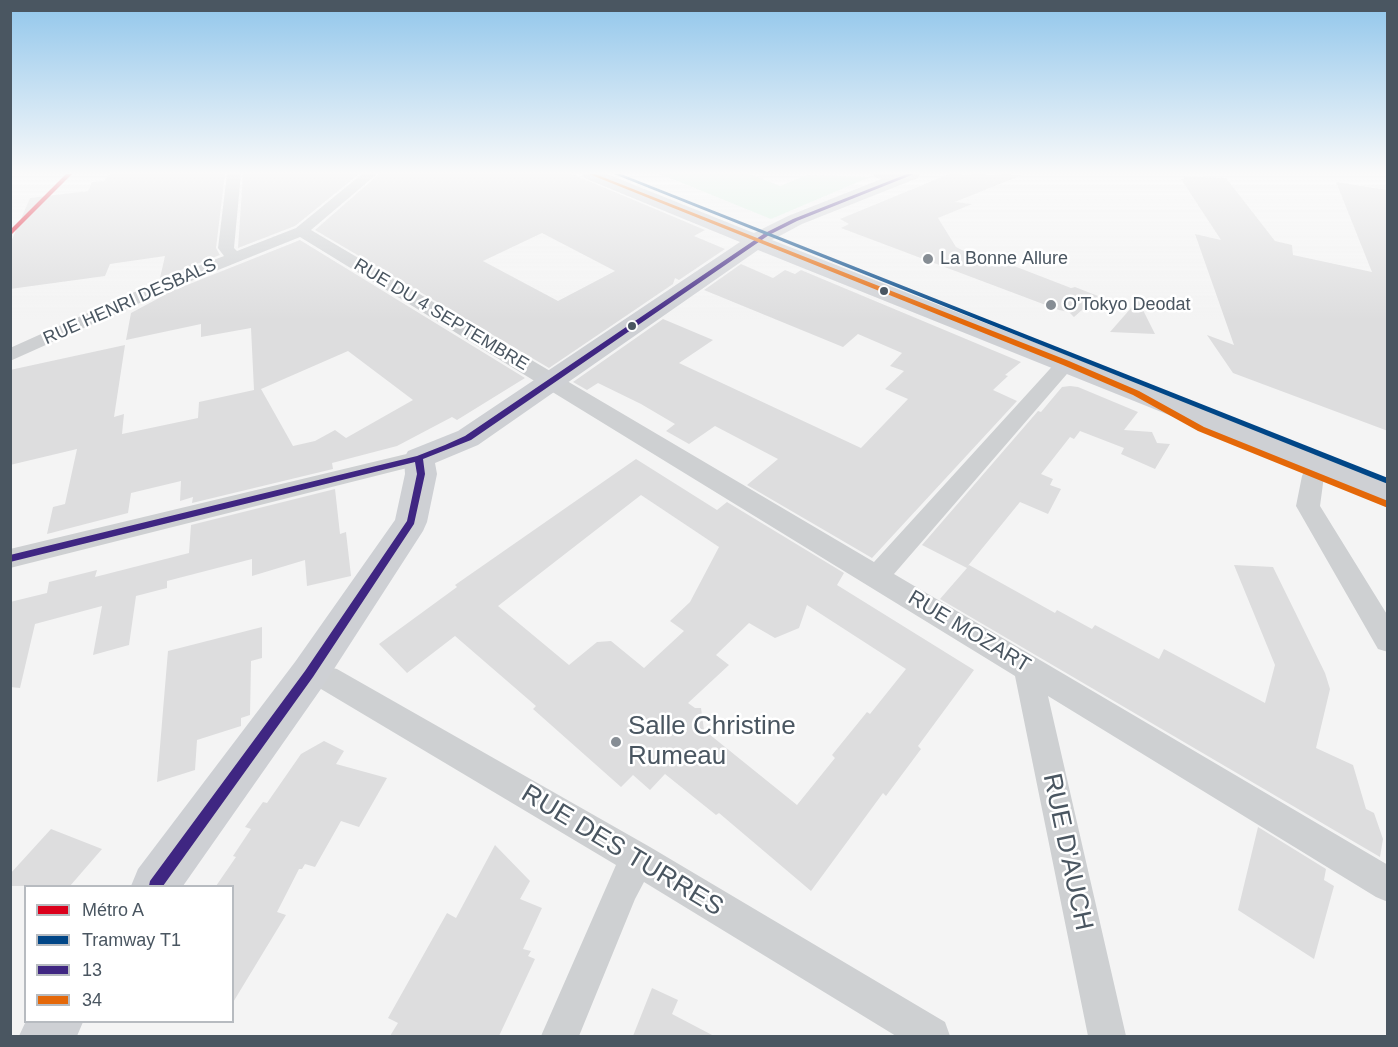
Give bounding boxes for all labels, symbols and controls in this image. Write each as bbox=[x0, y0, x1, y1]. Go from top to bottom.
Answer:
place label: La Bonne Allure bbox=[940, 248, 1068, 270]
marker: La Bonne Allure bbox=[921, 252, 935, 266]
street label: RUE HENRI DESBALS bbox=[40, 254, 220, 350]
street label: RUE DU 4 SEPTEMBRE bbox=[350, 254, 532, 376]
unlabelled marker bbox=[878, 285, 890, 297]
place label: O'Tokyo Deodat bbox=[1063, 294, 1191, 316]
marker: O'Tokyo Deodat bbox=[1044, 298, 1058, 312]
unlabelled marker bbox=[626, 320, 638, 332]
street label: RUE MOZART bbox=[903, 586, 1035, 678]
place label: Salle Christine Rumeau bbox=[628, 711, 796, 772]
marker: Salle Christine Rumeau bbox=[609, 735, 623, 749]
street label: RUE D'AUCH bbox=[1035, 771, 1099, 933]
street label: RUE DES TURRES bbox=[516, 778, 728, 924]
legend bbox=[24, 885, 234, 1023]
text: Métro A bbox=[82, 900, 144, 920]
text: Tramway T1 bbox=[82, 930, 181, 950]
text: 13 bbox=[82, 960, 102, 980]
text: 34 bbox=[82, 990, 102, 1010]

